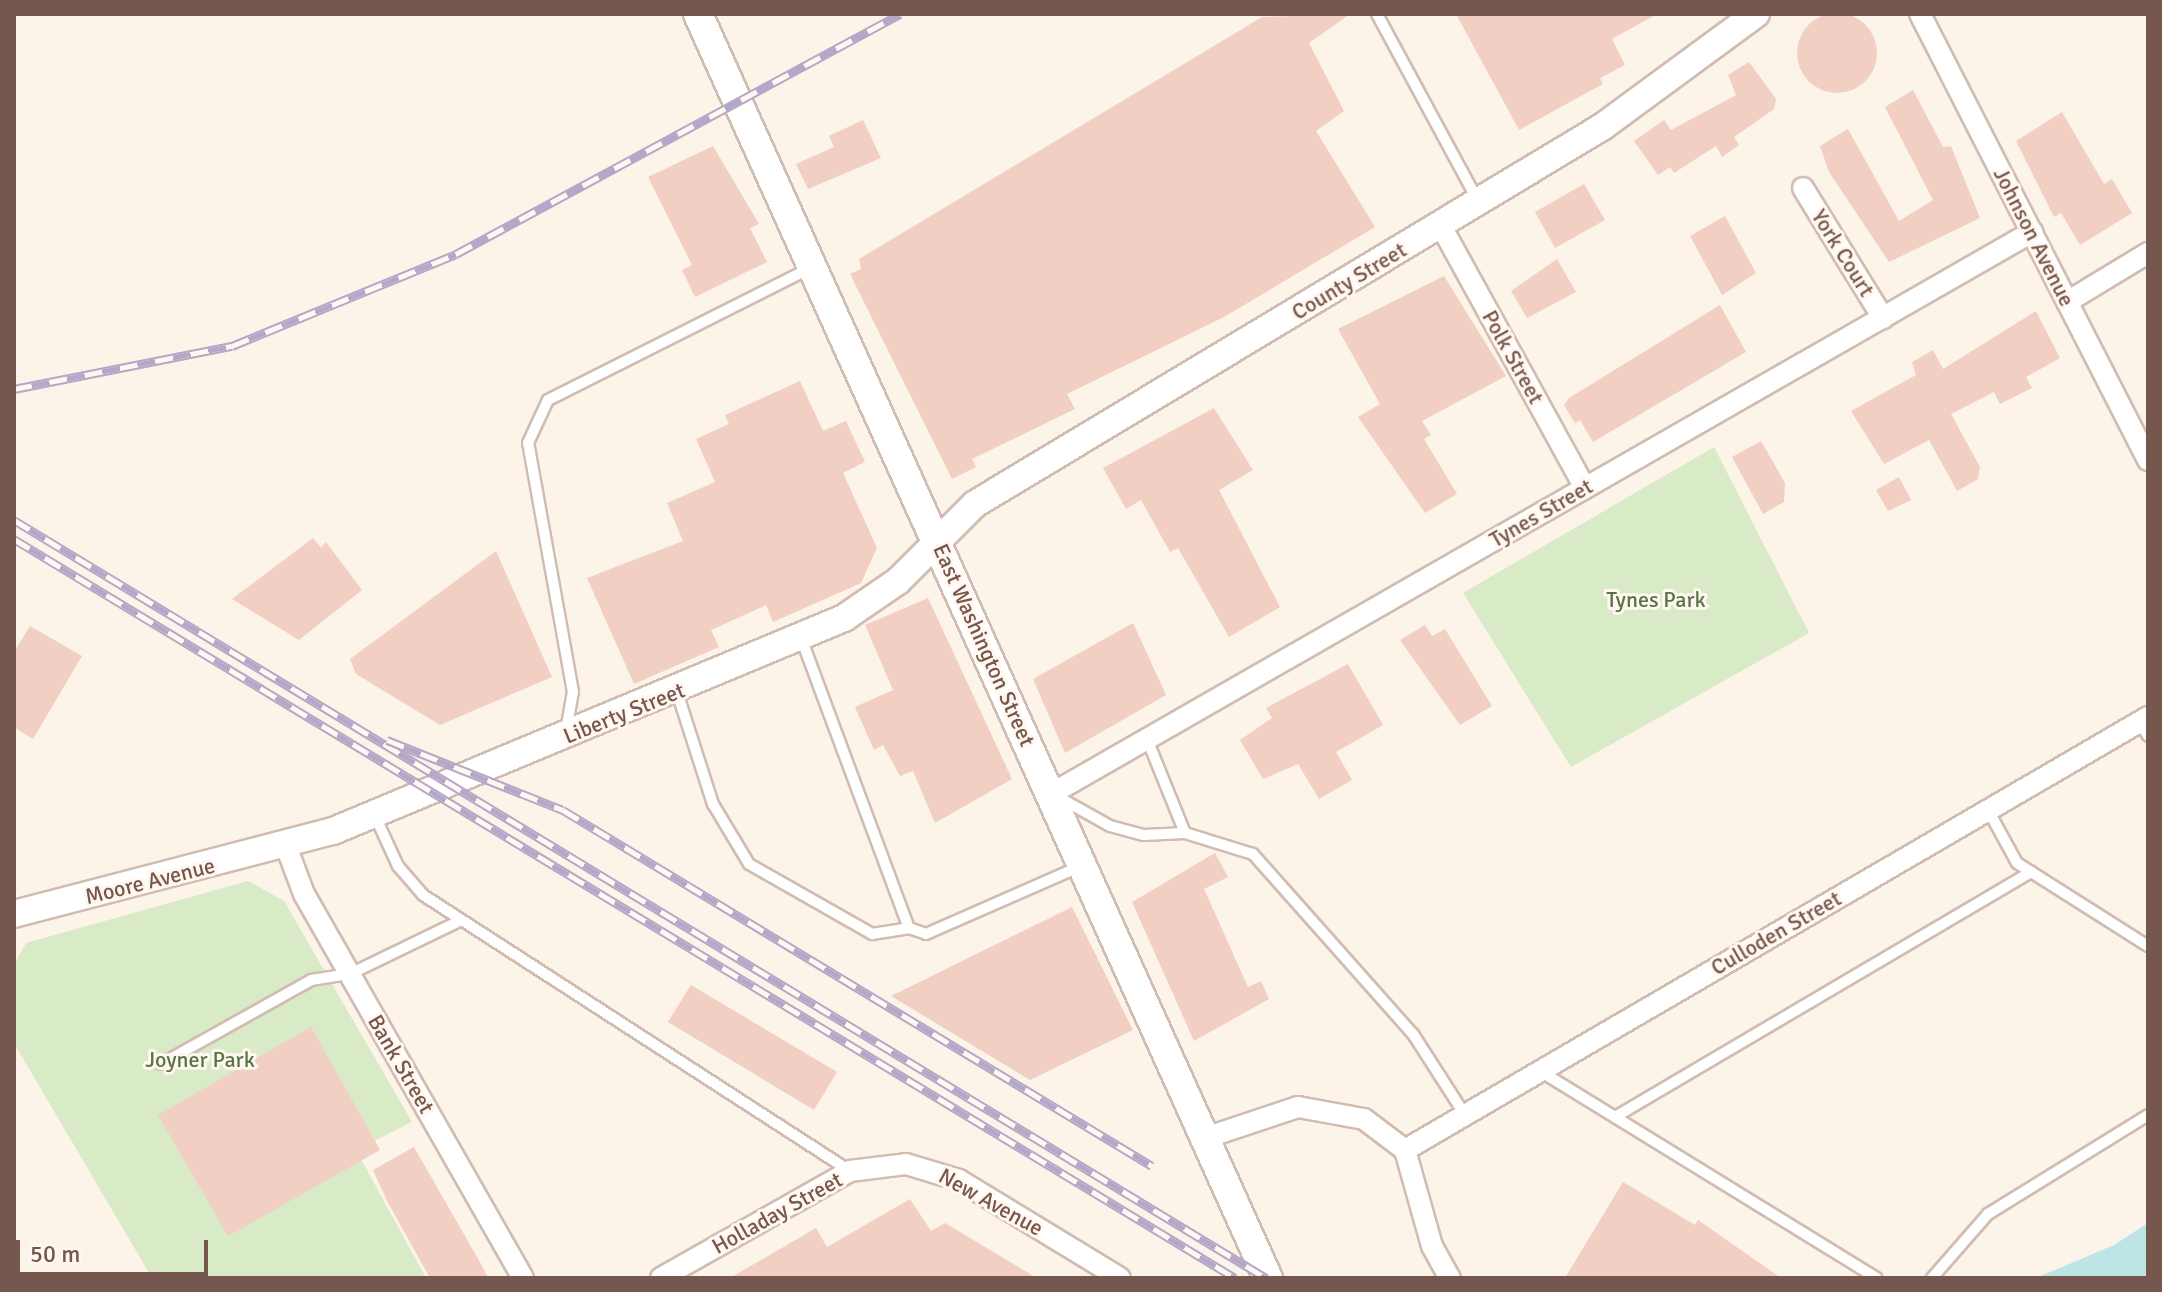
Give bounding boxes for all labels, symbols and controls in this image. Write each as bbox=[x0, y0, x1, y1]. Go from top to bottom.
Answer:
street label: Johnson Avenue bbox=[1988, 163, 2080, 311]
street label: York Court bbox=[1806, 204, 1880, 302]
street label: County Street bbox=[1287, 237, 1411, 325]
street label: Polk Street bbox=[1476, 306, 1550, 408]
street label: Tynes Street bbox=[1485, 473, 1597, 553]
street label: East Washington Street bbox=[927, 540, 1041, 750]
park label: Tynes Park bbox=[1606, 587, 1706, 613]
street label: Liberty Street bbox=[560, 677, 688, 749]
street label: Moore Avenue bbox=[82, 852, 218, 910]
street label: Culloden Street bbox=[1706, 885, 1846, 981]
street label: Bank Street bbox=[362, 1010, 440, 1118]
park label: Joyner Park bbox=[145, 1047, 255, 1073]
street label: New Avenue bbox=[934, 1163, 1048, 1241]
street label: Holladay Street bbox=[707, 1166, 847, 1260]
scale bar bbox=[20, 1224, 212, 1274]
text: 50 m bbox=[30, 1239, 80, 1269]

